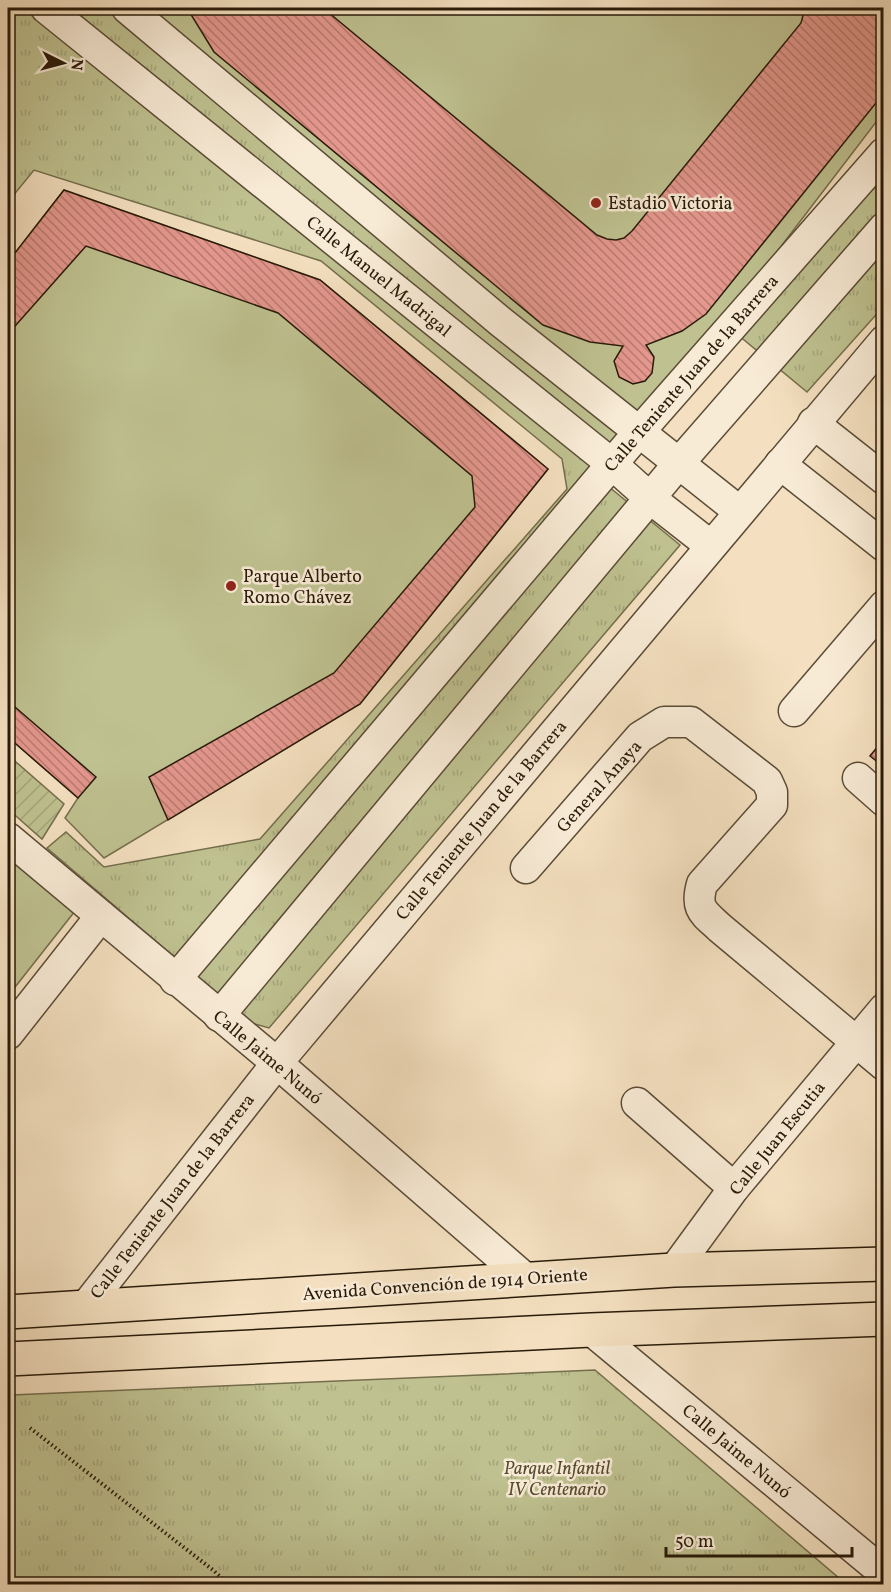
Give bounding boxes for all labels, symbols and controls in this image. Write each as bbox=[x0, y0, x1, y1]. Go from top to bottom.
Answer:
north arrow bbox=[33, 33, 93, 93]
text: N bbox=[64, 57, 87, 72]
place label: Estadio Victoria bbox=[608, 192, 733, 217]
marker: Estadio Victoria bbox=[589, 196, 603, 210]
street label: Calle Manuel Madrigal bbox=[300, 211, 456, 344]
street label: Calle Teniente Juan de la Barrera bbox=[599, 270, 785, 478]
place label: Parque Alberto Romo Chávez bbox=[243, 565, 362, 611]
marker: Parque Alberto Romo Chávez bbox=[224, 579, 238, 593]
street label: Calle Teniente Juan de la Barrera bbox=[391, 715, 574, 926]
street label: General Anaya bbox=[552, 735, 649, 839]
street label: Calle Jaime Nunó bbox=[207, 1005, 327, 1111]
street label: Calle Juan Escutia bbox=[724, 1076, 832, 1201]
street label: Calle Teniente Juan de la Barrera bbox=[85, 1089, 261, 1305]
street label: Avenida Convención de 1914 Oriente bbox=[302, 1263, 588, 1308]
street label: Calle Jaime Nunó bbox=[676, 1399, 796, 1505]
park label: Parque Infantil IV Centenario bbox=[504, 1457, 611, 1503]
scale bar bbox=[666, 1520, 852, 1558]
text: 50 m bbox=[675, 1530, 714, 1555]

